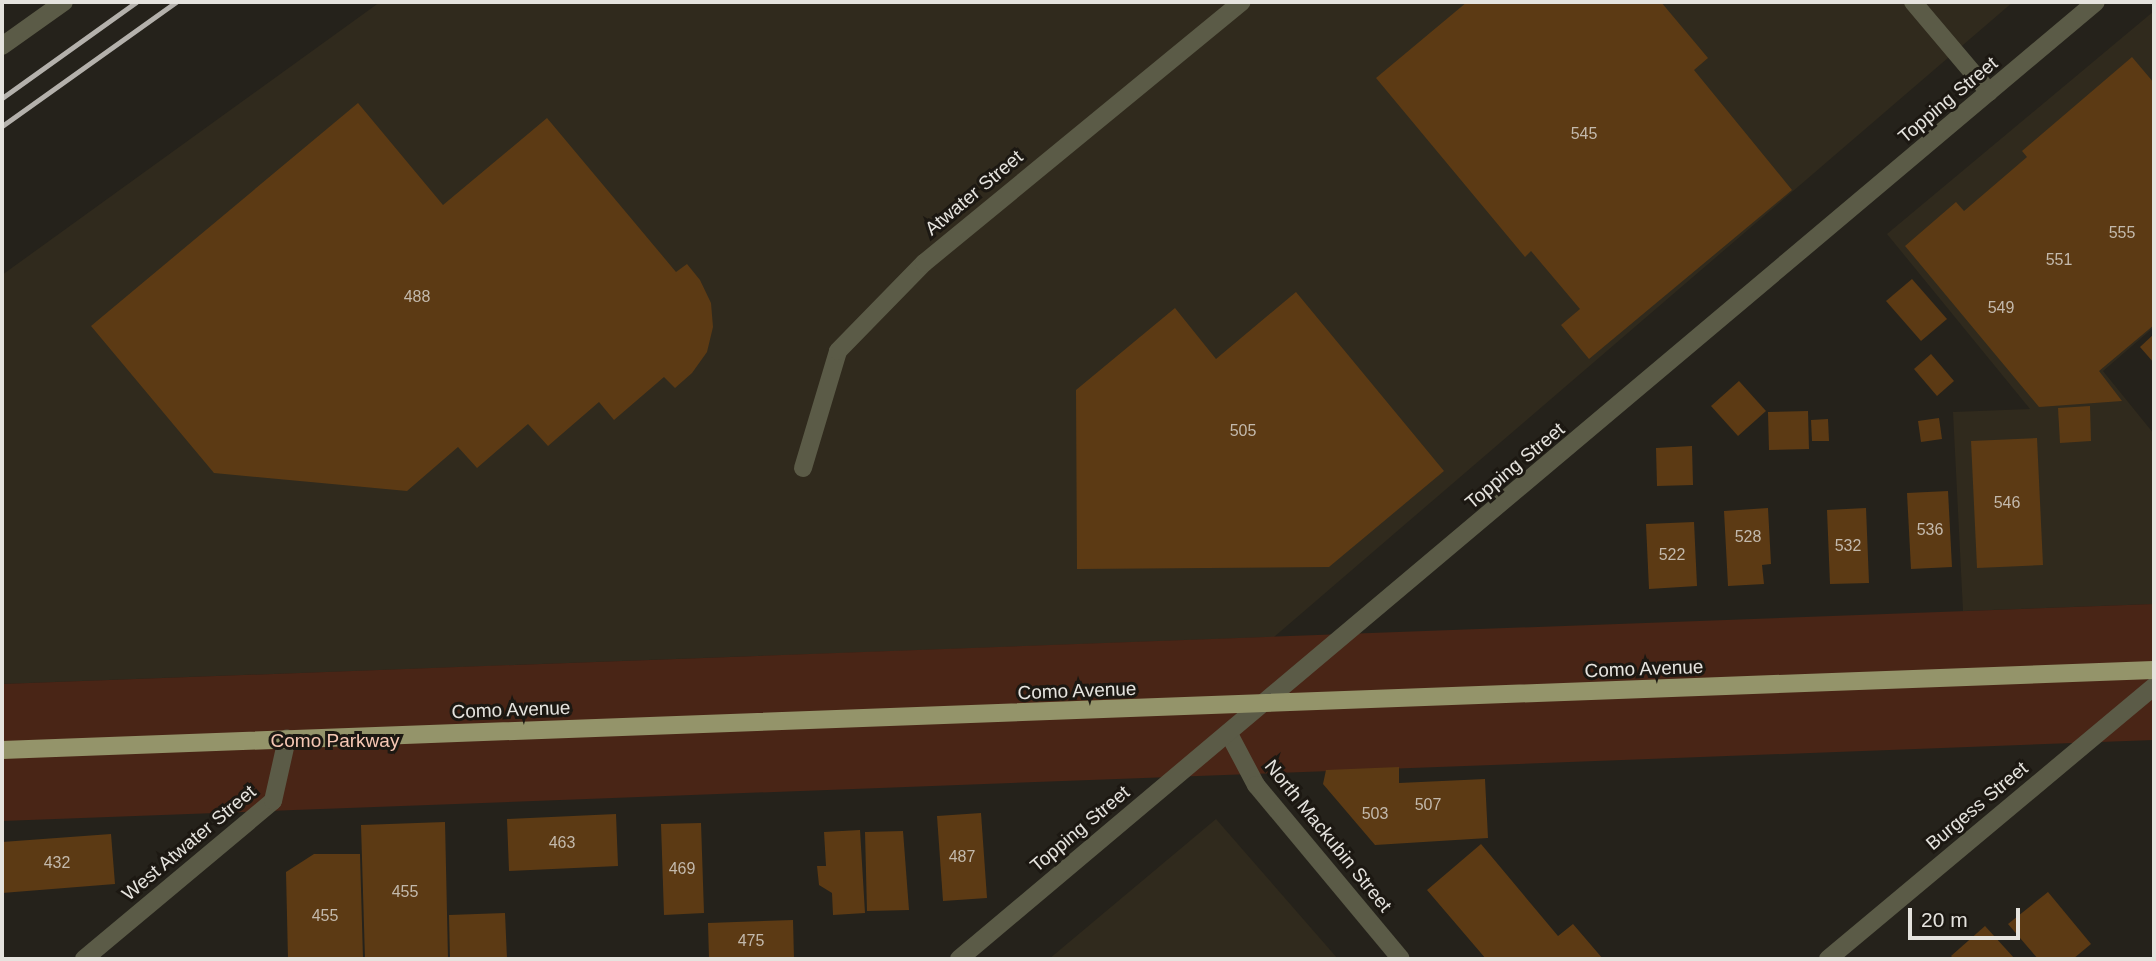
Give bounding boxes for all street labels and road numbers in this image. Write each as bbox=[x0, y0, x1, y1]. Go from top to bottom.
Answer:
street label: Topping Street bbox=[1894, 52, 2002, 148]
street label: Atwater Street bbox=[921, 146, 1027, 240]
street label: Topping Street bbox=[1461, 418, 1569, 514]
street label: Como Avenue bbox=[1584, 656, 1704, 682]
street label: Como Avenue bbox=[1017, 678, 1137, 704]
street label: Como Avenue bbox=[451, 697, 571, 723]
street label: North Mackubin Street bbox=[1260, 755, 1396, 917]
street label: Burgess Street bbox=[1922, 757, 2032, 855]
street label: West Atwater Street bbox=[117, 780, 261, 906]
street label: Topping Street bbox=[1026, 781, 1134, 877]

